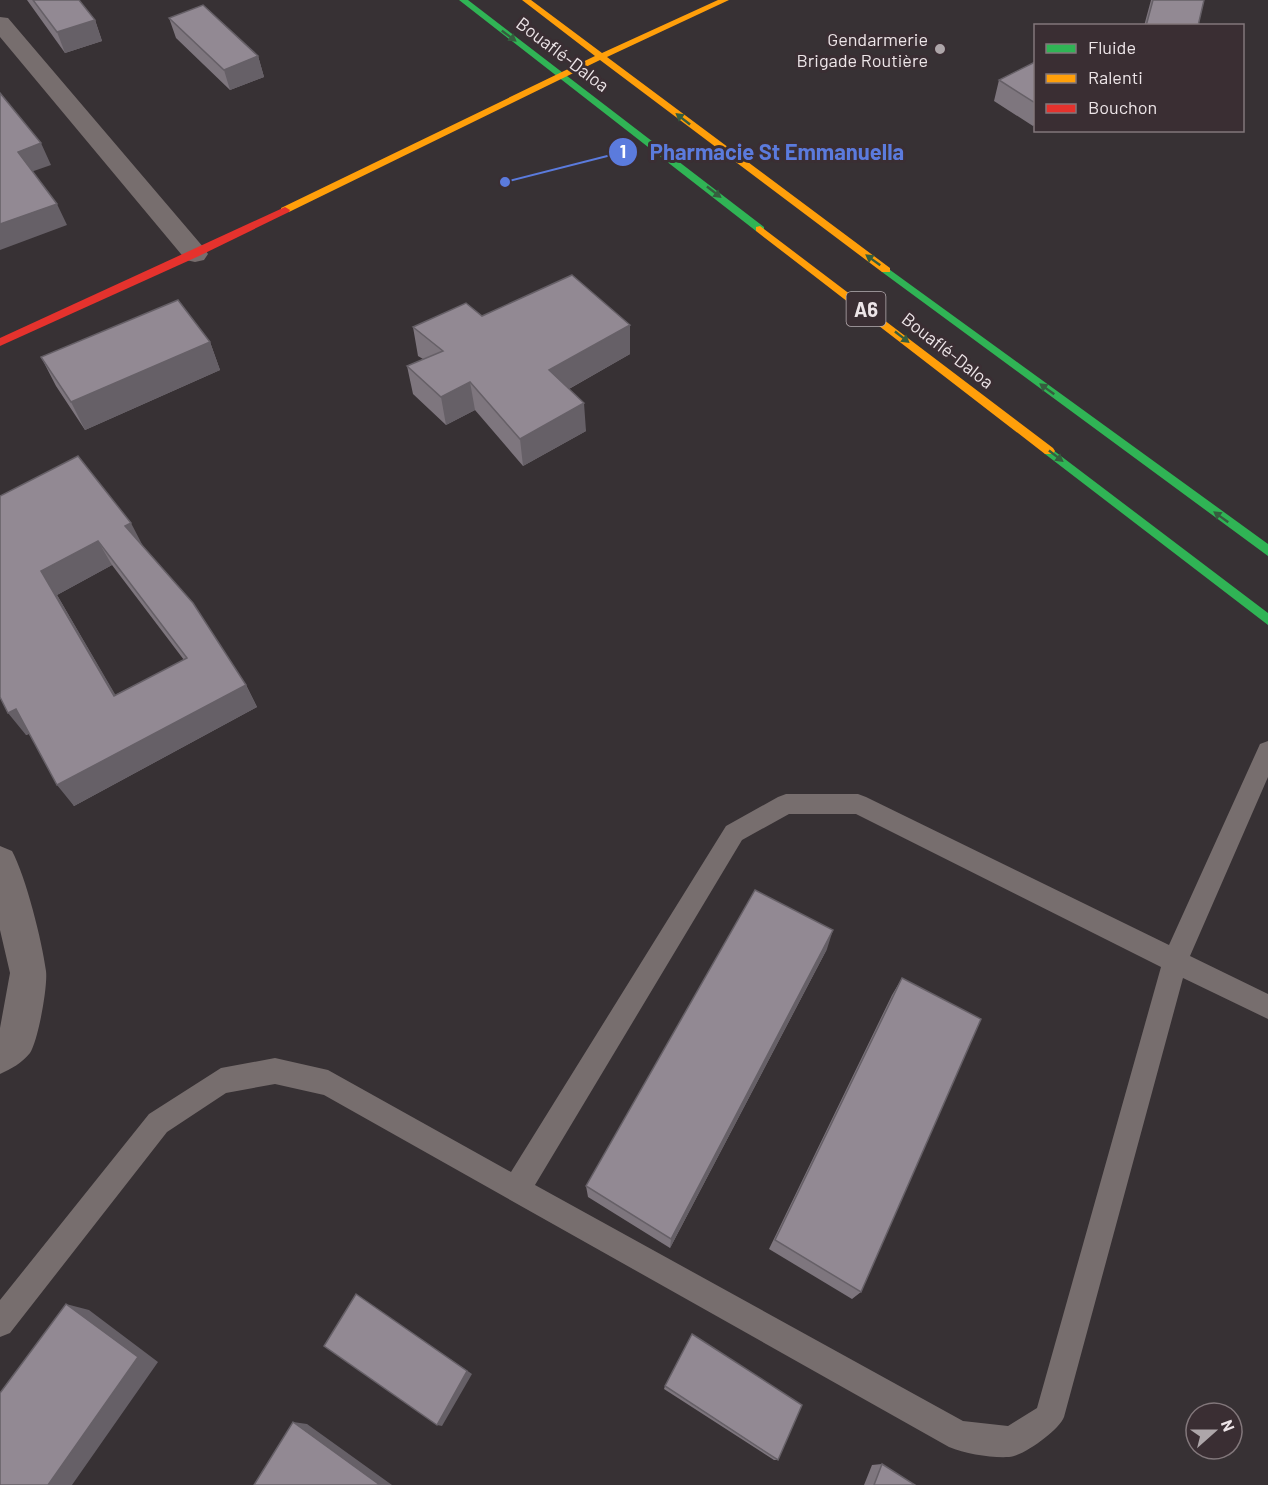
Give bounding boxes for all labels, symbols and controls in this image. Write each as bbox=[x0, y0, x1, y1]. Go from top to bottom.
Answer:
street label: Bouaflé-Daloa bbox=[512, 12, 614, 96]
legend bbox=[1034, 24, 1244, 132]
place label: Gendarmerie Brigade Routière bbox=[797, 28, 928, 71]
one-way arrow bbox=[501, 29, 517, 42]
text: Fluide bbox=[1088, 36, 1136, 58]
marker: Gendarmerie Brigade Routière bbox=[933, 42, 947, 56]
text: Ralenti bbox=[1088, 66, 1143, 88]
text: Bouchon bbox=[1088, 96, 1157, 118]
one-way arrow bbox=[675, 113, 691, 125]
callout: Pharmacie St Emmanuella bbox=[608, 132, 916, 172]
text: Pharmacie St Emmanuella bbox=[650, 138, 904, 164]
text: 1 bbox=[620, 140, 626, 162]
one-way arrow bbox=[707, 186, 722, 198]
one-way arrow bbox=[866, 255, 881, 267]
road number: A6 bbox=[846, 292, 886, 326]
street label: Bouaflé-Daloa bbox=[898, 307, 998, 393]
one-way arrow bbox=[893, 331, 909, 343]
one-way arrow bbox=[1040, 383, 1055, 395]
one-way arrow bbox=[1048, 450, 1064, 463]
one-way arrow bbox=[1213, 511, 1228, 523]
north arrow bbox=[1184, 1401, 1244, 1461]
text: N bbox=[1218, 1417, 1239, 1434]

